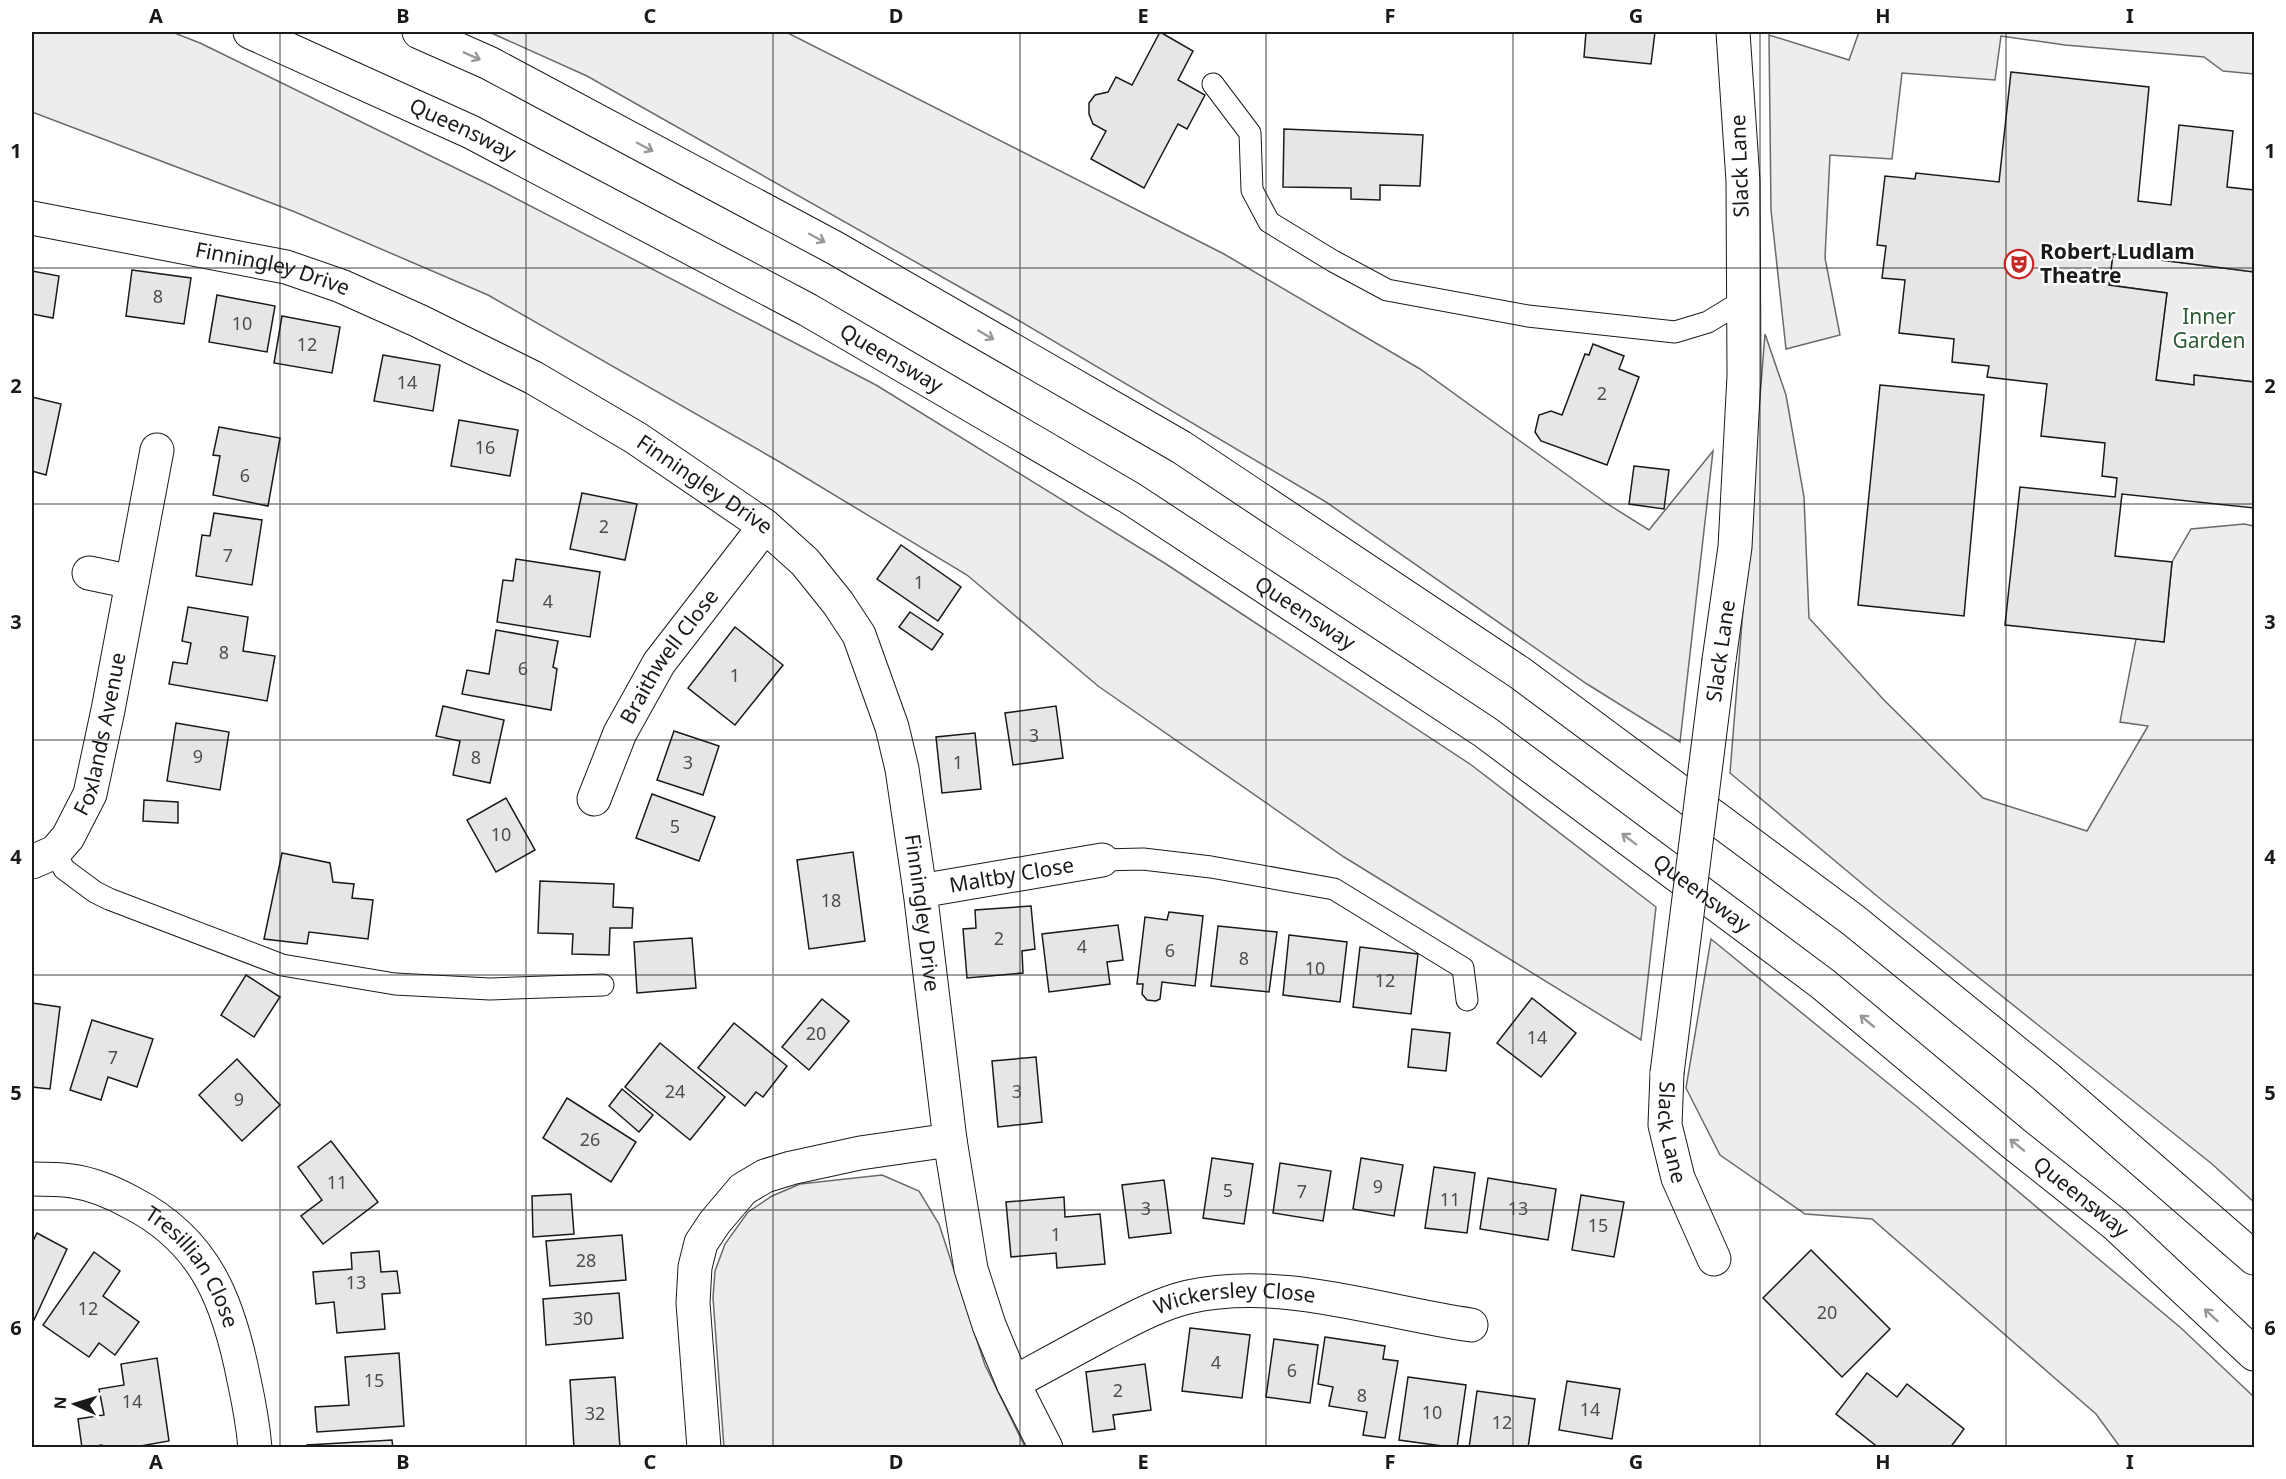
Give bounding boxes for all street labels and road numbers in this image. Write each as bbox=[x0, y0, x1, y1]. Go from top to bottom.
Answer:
street label: Queensway bbox=[405, 91, 522, 167]
street label: Slack Lane bbox=[1723, 114, 1755, 218]
street label: Finningley Drive bbox=[193, 235, 355, 301]
street label: Queensway bbox=[835, 317, 949, 399]
street label: Finningley Drive bbox=[632, 428, 780, 540]
street label: Queensway bbox=[1250, 569, 1361, 656]
street label: Braithwell Close bbox=[613, 583, 724, 729]
street label: Slack Lane bbox=[1699, 598, 1741, 704]
street label: Foxlands Avenue bbox=[66, 650, 132, 820]
street label: Finningley Drive bbox=[899, 832, 947, 993]
street label: Queensway bbox=[1648, 847, 1757, 939]
street label: Maltby Close bbox=[947, 850, 1076, 899]
street label: Slack Lane bbox=[1651, 1081, 1694, 1186]
street label: Queensway bbox=[2028, 1149, 2136, 1243]
street label: Tresillian Close bbox=[140, 1199, 245, 1331]
street label: Wickersley Close bbox=[1149, 1276, 1318, 1320]

